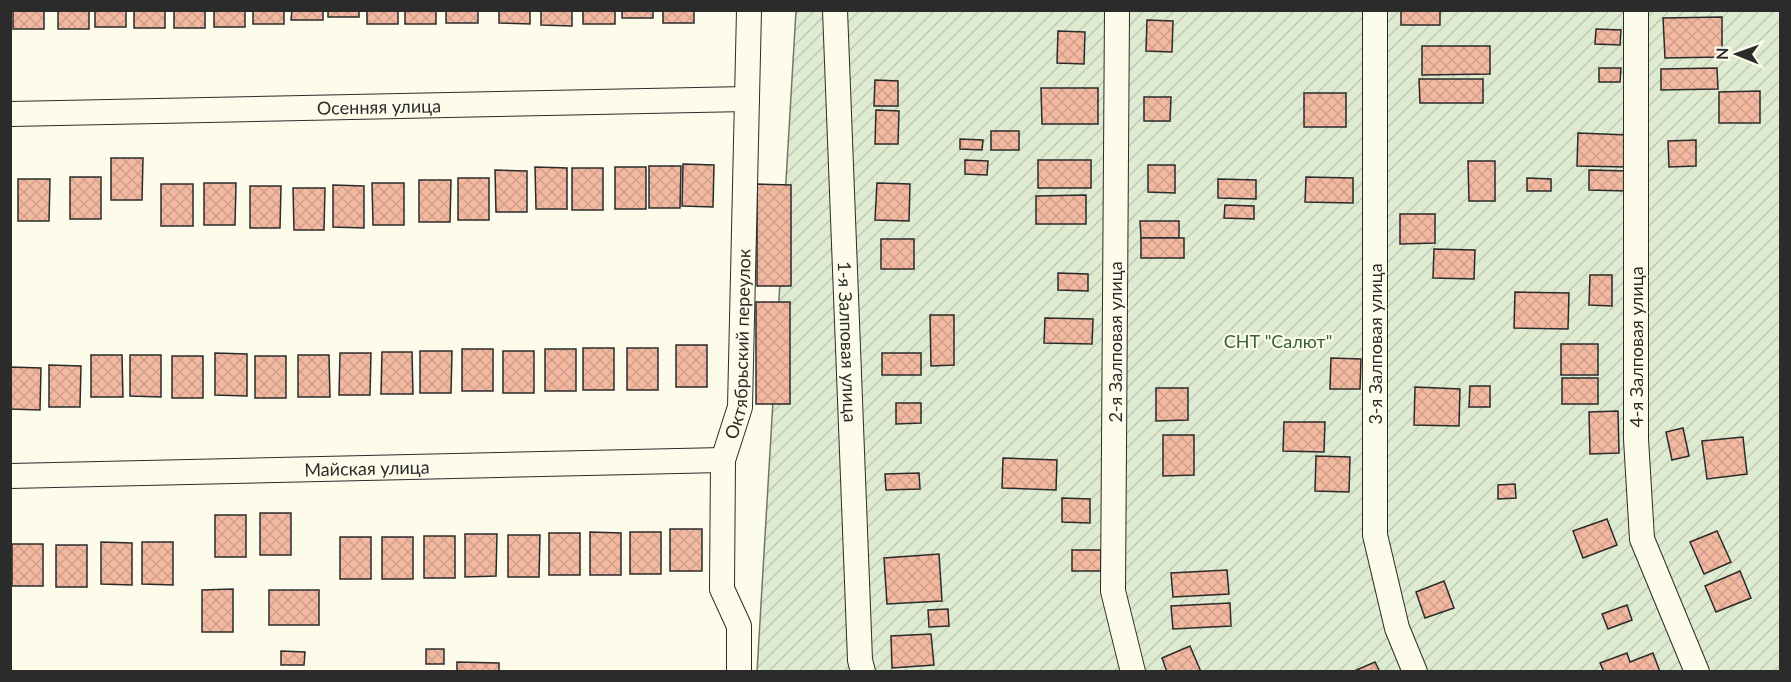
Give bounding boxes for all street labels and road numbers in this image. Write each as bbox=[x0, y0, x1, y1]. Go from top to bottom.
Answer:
street label: Осенняя улица bbox=[317, 94, 441, 119]
street label: Октябрьский переулок bbox=[719, 248, 755, 442]
street label: 1-я Залповая улица bbox=[834, 261, 862, 423]
street label: 2-я Залповая улица bbox=[1104, 261, 1126, 423]
street label: 3-я Залповая улица bbox=[1364, 263, 1386, 425]
street label: 4-я Залповая улица bbox=[1625, 266, 1647, 428]
street label: Майская улица bbox=[304, 456, 430, 480]

